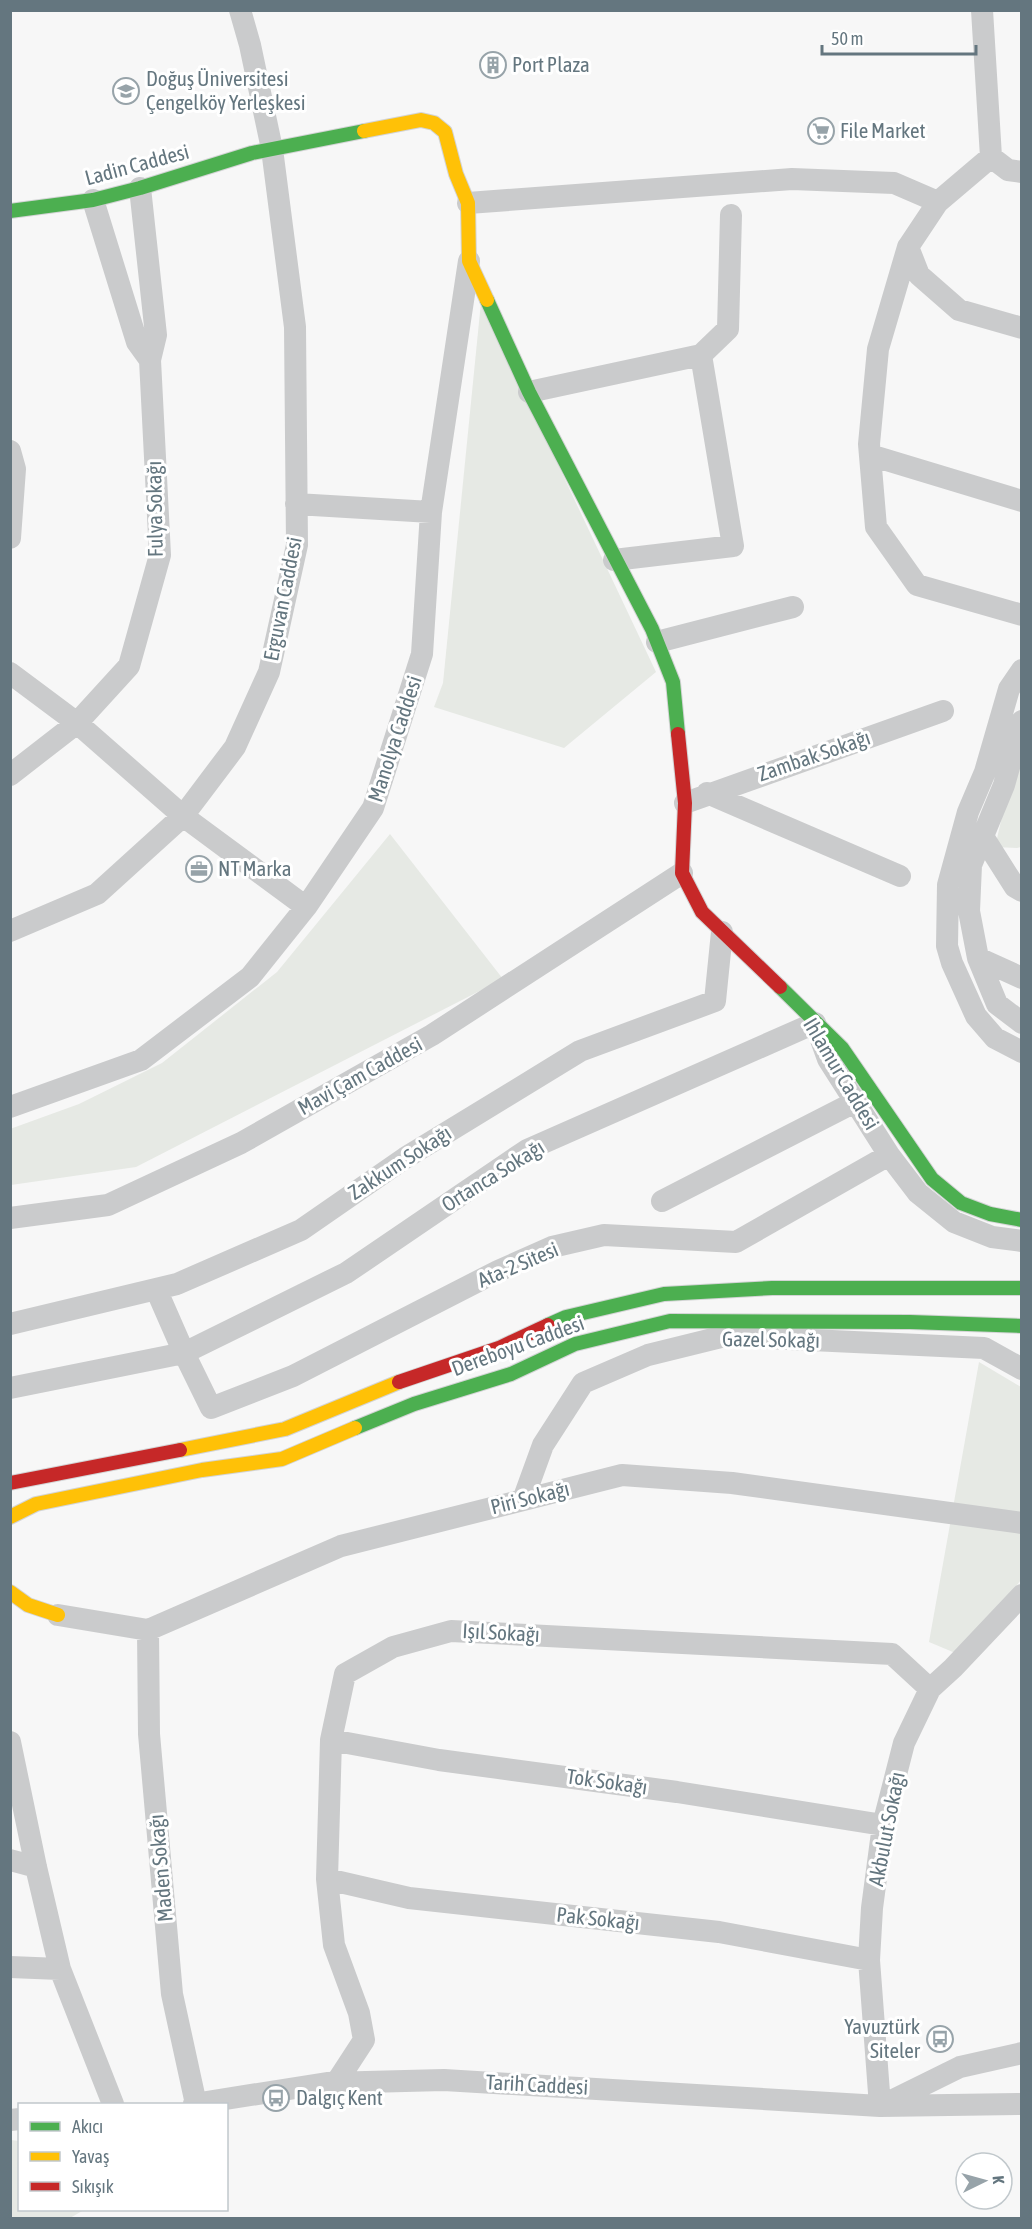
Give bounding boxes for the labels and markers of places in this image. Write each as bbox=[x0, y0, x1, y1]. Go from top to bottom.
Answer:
building icon: Port Plaza bbox=[478, 50, 508, 80]
place label: Port Plaza bbox=[512, 52, 590, 76]
place label: Doğuş Üniversitesi Çengelköy Yerleşkesi bbox=[146, 66, 306, 114]
school or university icon: Doğuş Üniversitesi Çengelköy Yerleşkesi bbox=[111, 76, 141, 106]
supermarket icon: File Market bbox=[806, 116, 836, 146]
place label: File Market bbox=[840, 118, 926, 142]
office icon: NT Marka bbox=[184, 854, 214, 884]
place label: NT Marka bbox=[218, 856, 292, 880]
place label: Yavuztürk Siteler bbox=[844, 2014, 921, 2062]
bus stop icon: Yavuztürk Siteler bbox=[925, 2024, 955, 2054]
bus stop icon: Dalgıç Kent bbox=[261, 2083, 291, 2113]
place label: Dalgıç Kent bbox=[296, 2085, 383, 2109]

